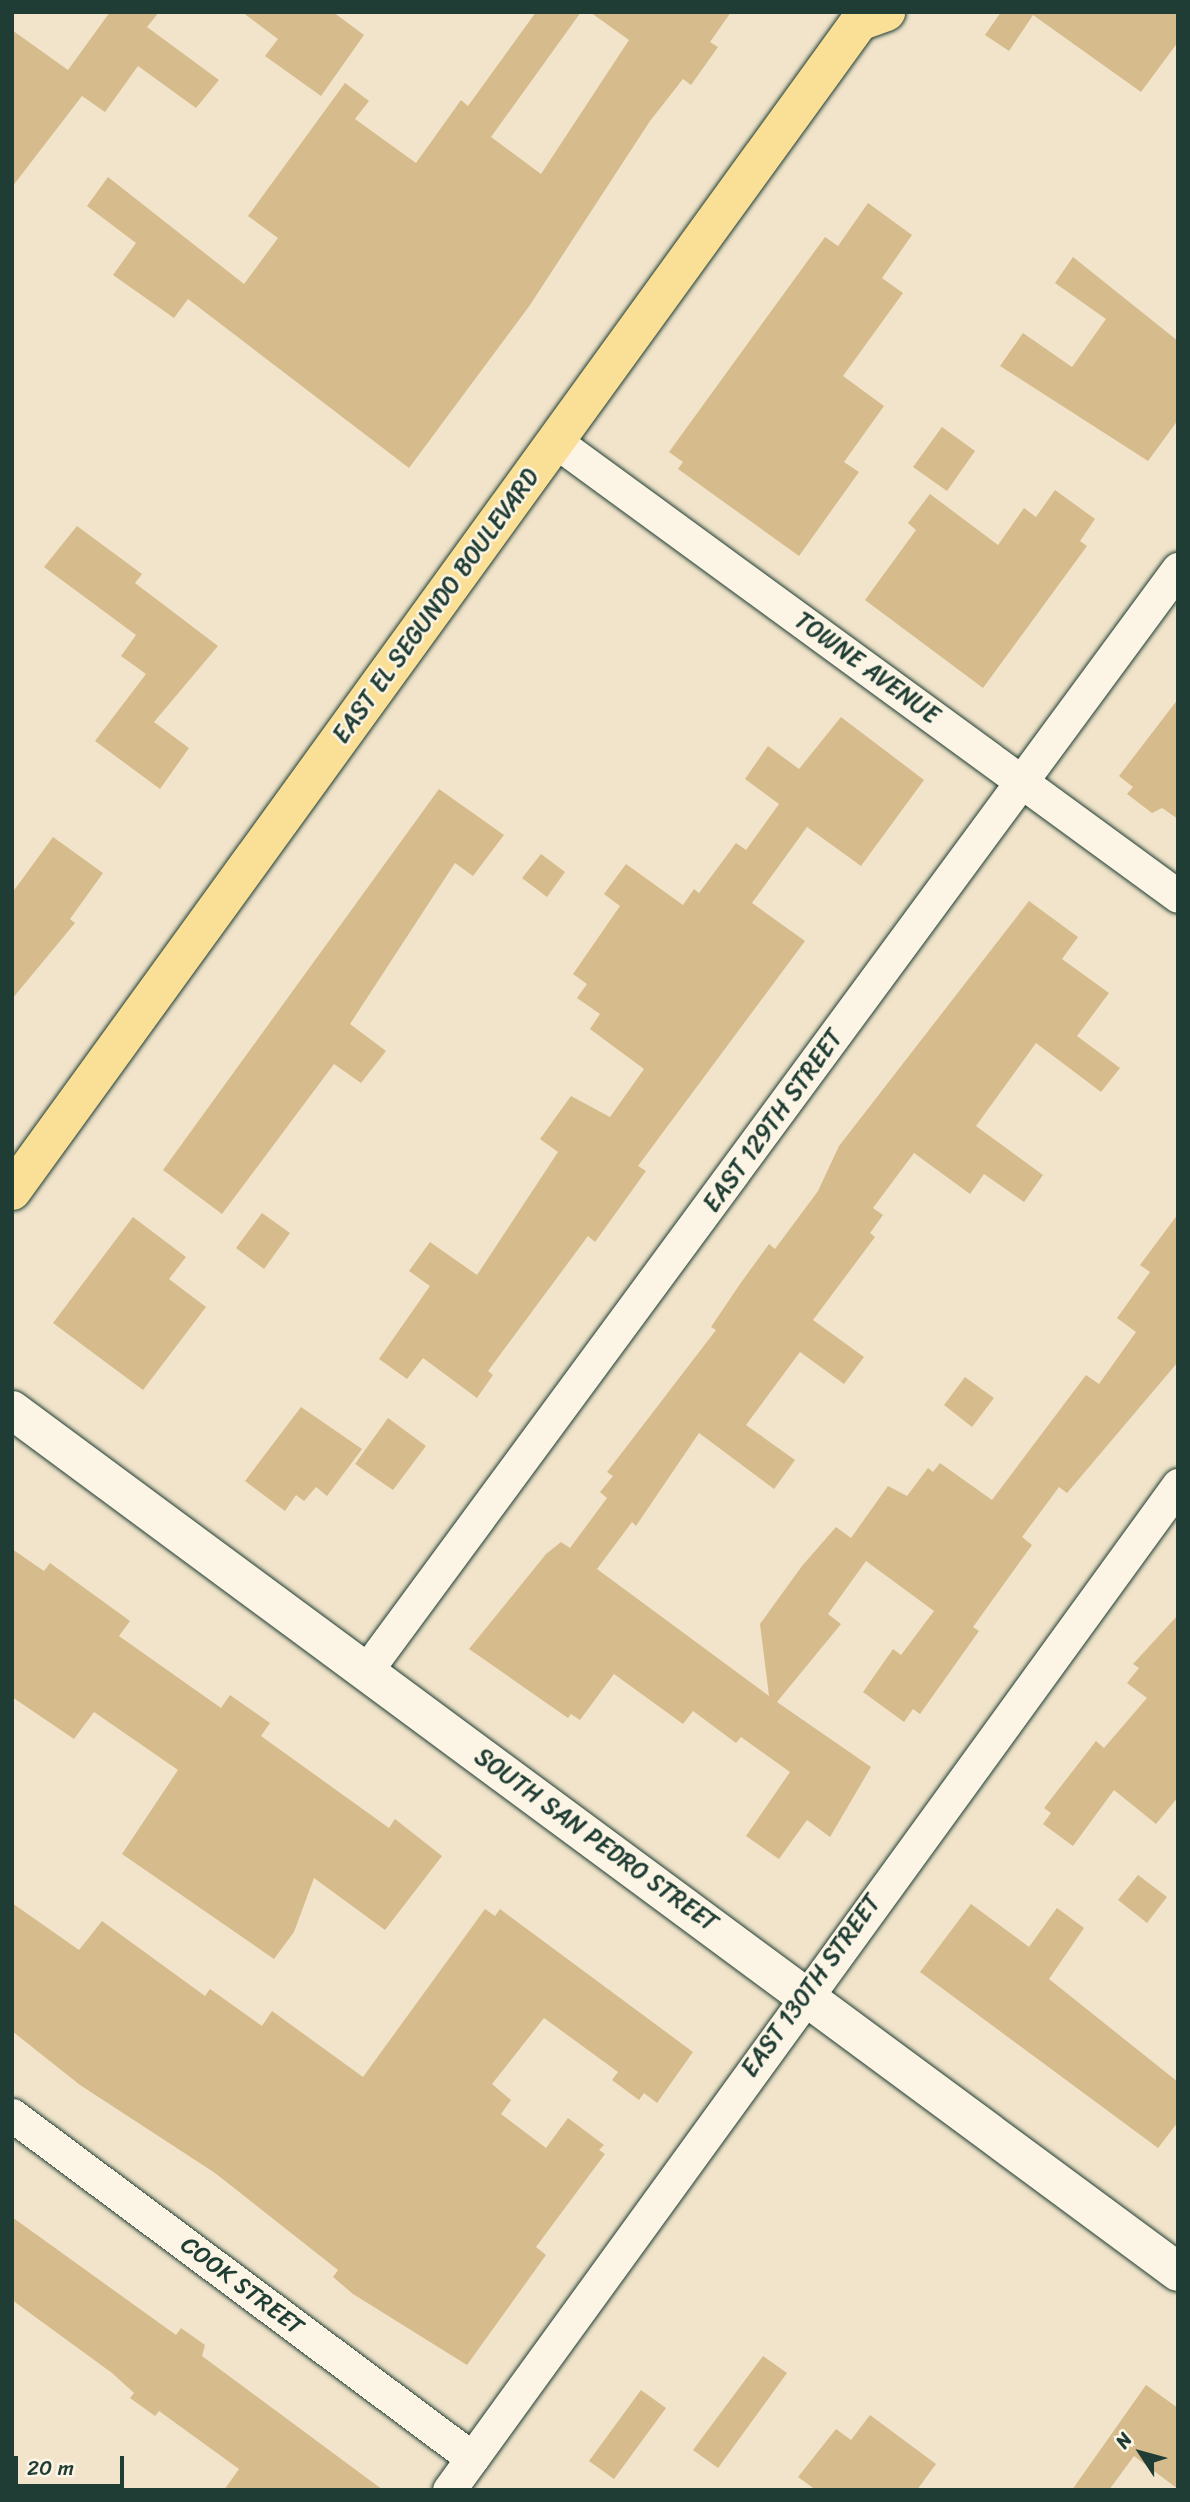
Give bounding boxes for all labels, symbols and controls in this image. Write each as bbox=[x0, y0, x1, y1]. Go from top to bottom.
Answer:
street label: EAST EL SEGUNDO BOULEVARD bbox=[326, 462, 546, 750]
street label: TOWNE AVENUE bbox=[789, 606, 945, 730]
street label: EAST 129TH STREET bbox=[697, 1023, 849, 1219]
street label: SOUTH SAN PEDRO STREET bbox=[468, 1742, 724, 1938]
street label: EAST 130TH STREET bbox=[735, 1888, 887, 2084]
street label: COOK STREET bbox=[174, 2230, 310, 2342]
north arrow bbox=[1106, 2418, 1176, 2488]
text: N bbox=[1106, 2425, 1141, 2455]
scale bar bbox=[18, 2442, 128, 2486]
text: 20 m bbox=[27, 2449, 74, 2487]

